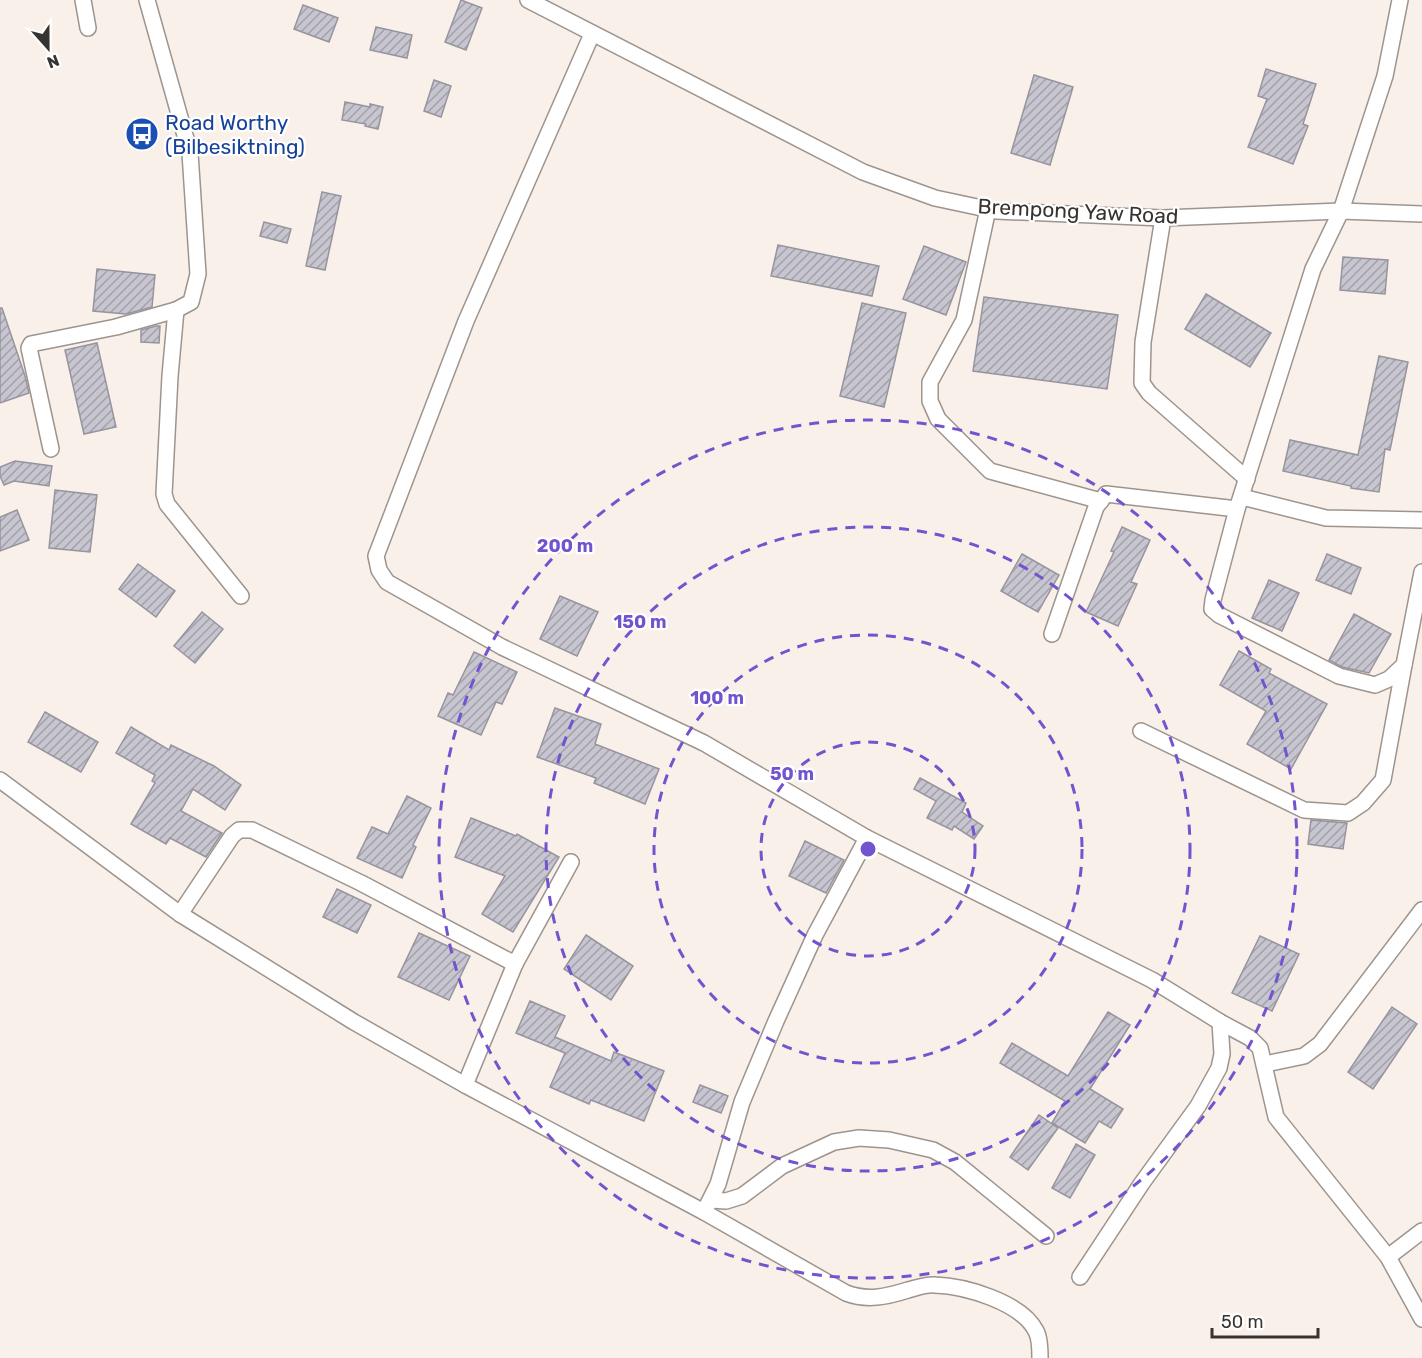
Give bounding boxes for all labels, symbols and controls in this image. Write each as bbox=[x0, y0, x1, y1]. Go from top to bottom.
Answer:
north arrow bbox=[18, 18, 78, 78]
text: N bbox=[44, 51, 62, 72]
place label: Road Worthy (Bilbesiktning) bbox=[165, 110, 305, 159]
bus stop icon: Road Worthy (Bilbesiktning) bbox=[124, 116, 160, 152]
street label: Brempong Yaw Road bbox=[977, 193, 1179, 229]
text: 200 m bbox=[537, 535, 593, 557]
text: 150 m bbox=[613, 611, 667, 633]
text: 100 m bbox=[690, 687, 744, 709]
text: 50 m bbox=[770, 763, 814, 785]
centre of rings bbox=[858, 839, 878, 859]
scale bar bbox=[1212, 1301, 1318, 1339]
text: 50 m bbox=[1221, 1311, 1264, 1333]

